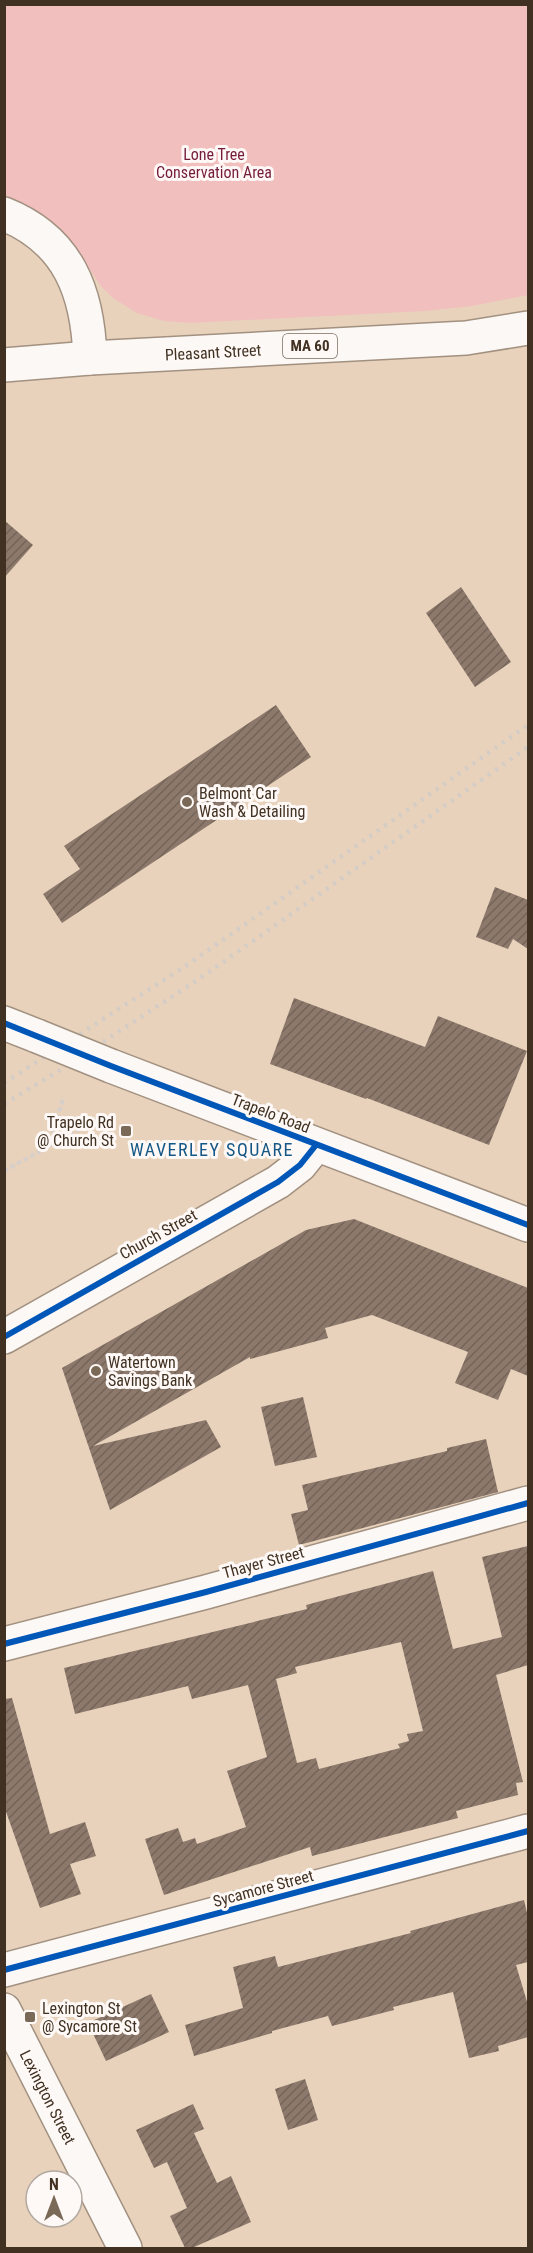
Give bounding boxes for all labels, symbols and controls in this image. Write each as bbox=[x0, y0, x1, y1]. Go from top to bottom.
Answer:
park label: Lone Tree Conservation Area bbox=[156, 145, 272, 182]
road number: MA 60 bbox=[283, 334, 337, 358]
street label: Pleasant Street bbox=[164, 340, 262, 365]
place label: Belmont Car Wash & Detailing bbox=[199, 784, 305, 821]
marker: Belmont Car Wash & Detailing bbox=[180, 795, 194, 809]
street label: Trapelo Road bbox=[229, 1090, 313, 1137]
place label: Trapelo Rd @ Church St bbox=[37, 1113, 114, 1150]
marker: Trapelo Rd @ Church St bbox=[119, 1124, 133, 1138]
district label: WAVERLEY SQUARE bbox=[130, 1139, 294, 1160]
street label: Church Street bbox=[116, 1205, 200, 1263]
place label: Watertown Savings Bank bbox=[108, 1353, 193, 1390]
marker: Watertown Savings Bank bbox=[89, 1364, 103, 1378]
street label: Thayer Street bbox=[220, 1542, 306, 1582]
street label: Sycamore Street bbox=[211, 1866, 316, 1911]
place label: Lexington St @ Sycamore St bbox=[42, 1999, 137, 2036]
marker: Lexington St @ Sycamore St bbox=[23, 2010, 37, 2024]
street label: Lexington Street bbox=[16, 2047, 80, 2148]
north arrow bbox=[24, 2169, 84, 2229]
text: N bbox=[49, 2175, 59, 2194]

